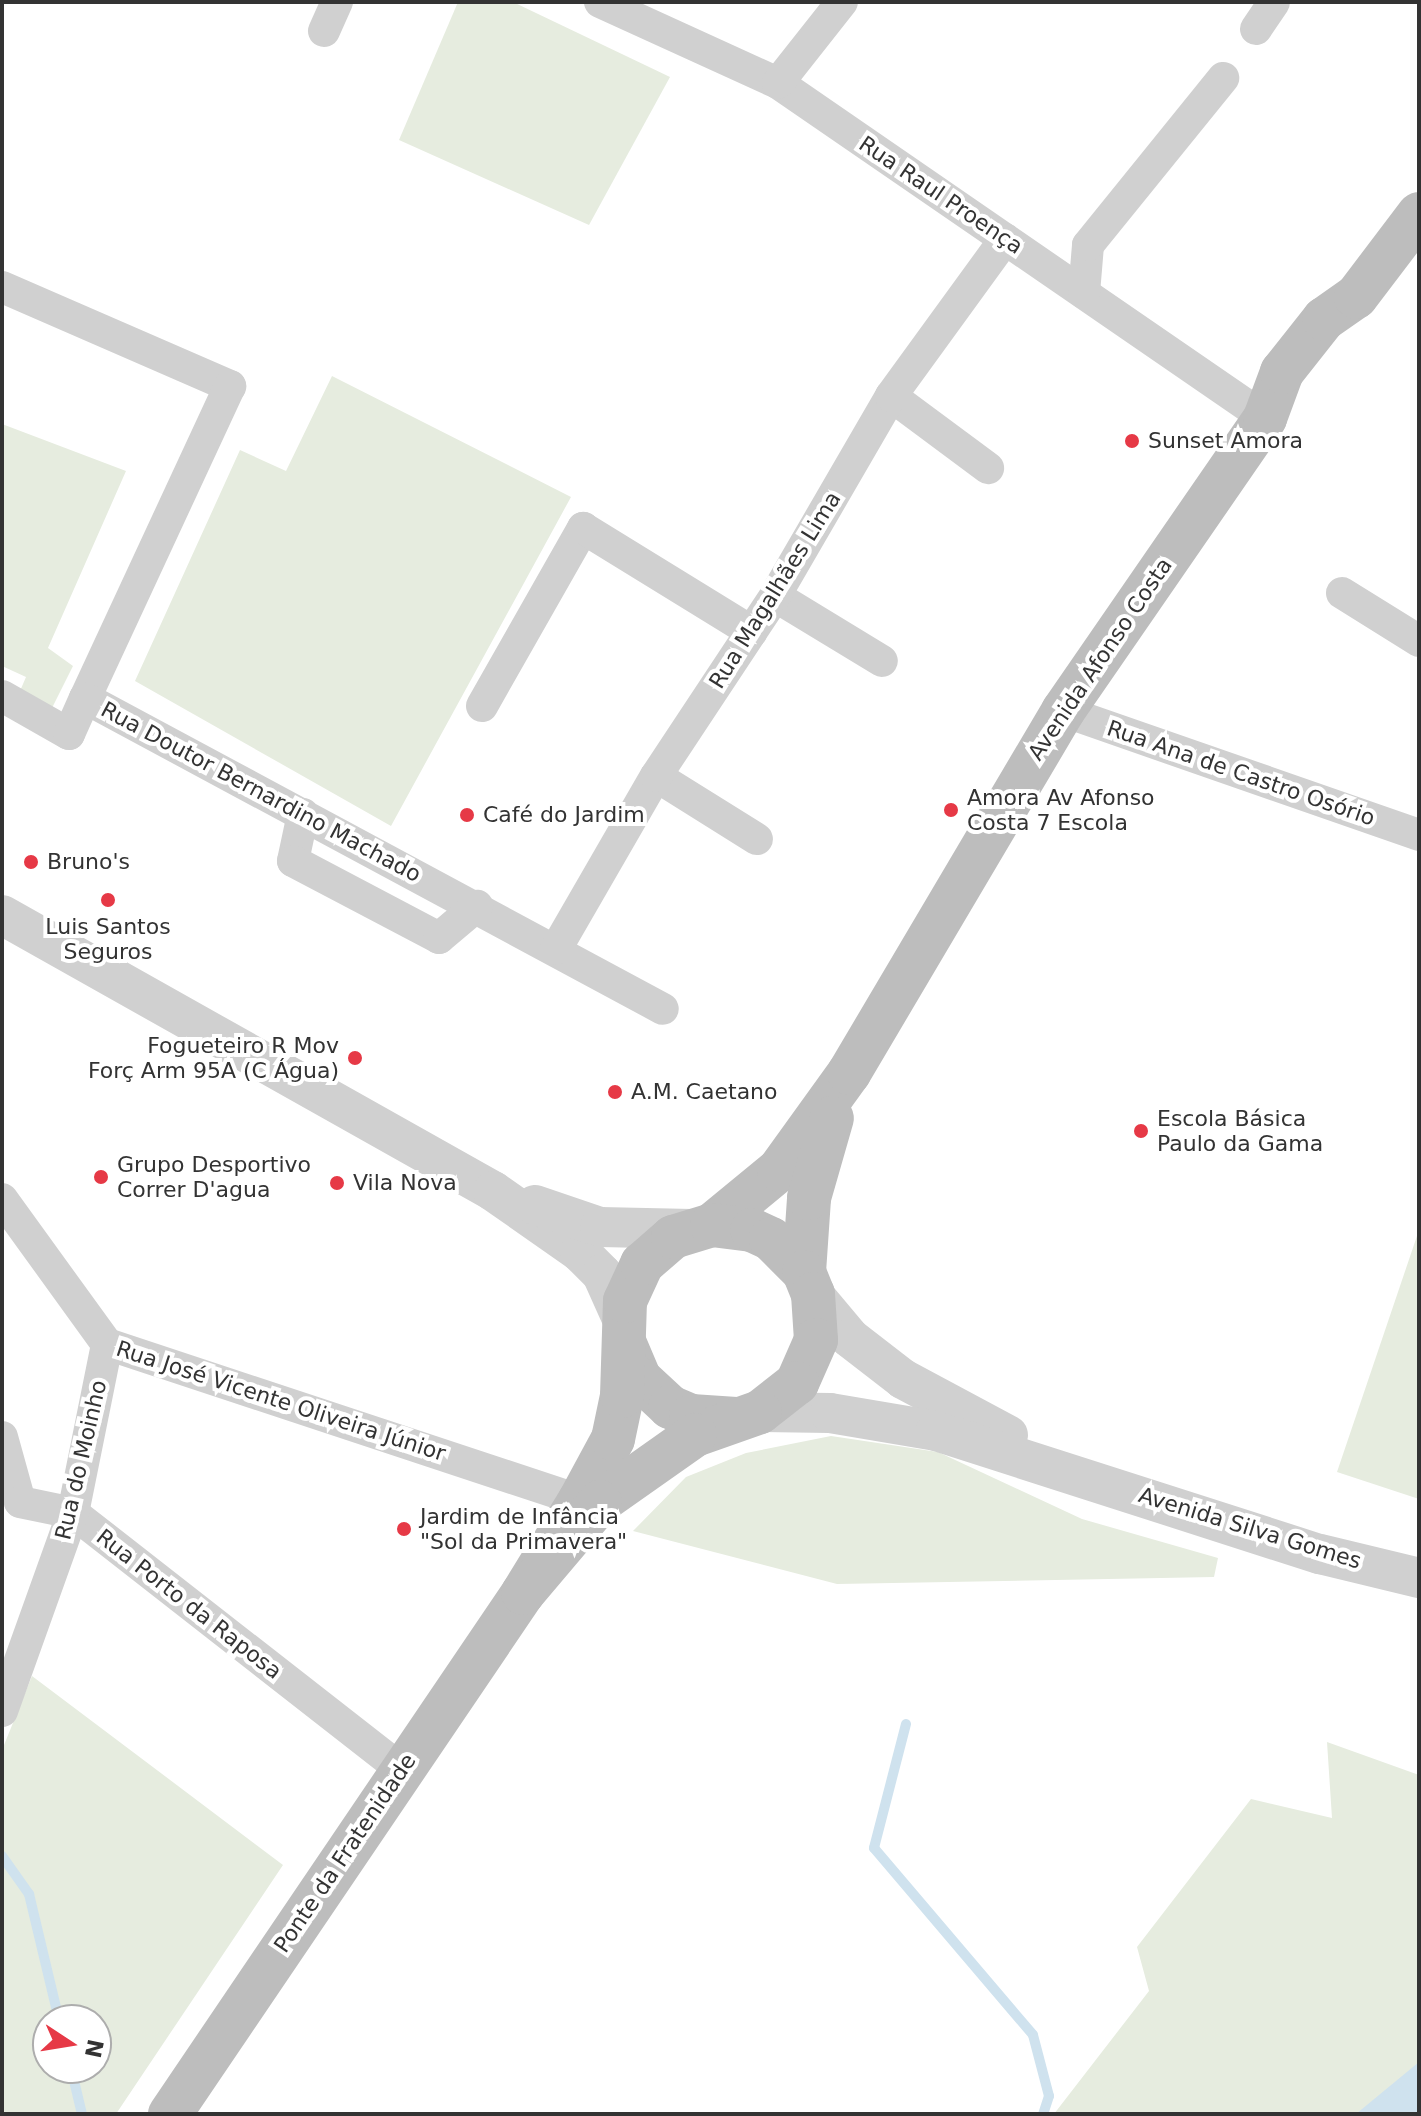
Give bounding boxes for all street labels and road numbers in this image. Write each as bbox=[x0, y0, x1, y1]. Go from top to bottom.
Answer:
street label: Rua Raul Proença bbox=[854, 130, 1028, 260]
street label: Rua Magalhães Lima bbox=[704, 487, 846, 693]
street label: Avenida Afonso Costa bbox=[1022, 553, 1178, 765]
street label: Rua Doutor Bernardino Machado bbox=[97, 696, 425, 888]
street label: Rua Ana de Castro Osório bbox=[1104, 715, 1378, 831]
street label: Rua José Vicente Oliveira Júnior bbox=[113, 1335, 449, 1467]
street label: Rua do Moinho bbox=[50, 1378, 112, 1542]
street label: Avenida Silva Gomes bbox=[1135, 1482, 1365, 1574]
street label: Rua Porto da Raposa bbox=[91, 1523, 287, 1685]
street label: Ponte da Fratenidade bbox=[269, 1749, 421, 1957]

